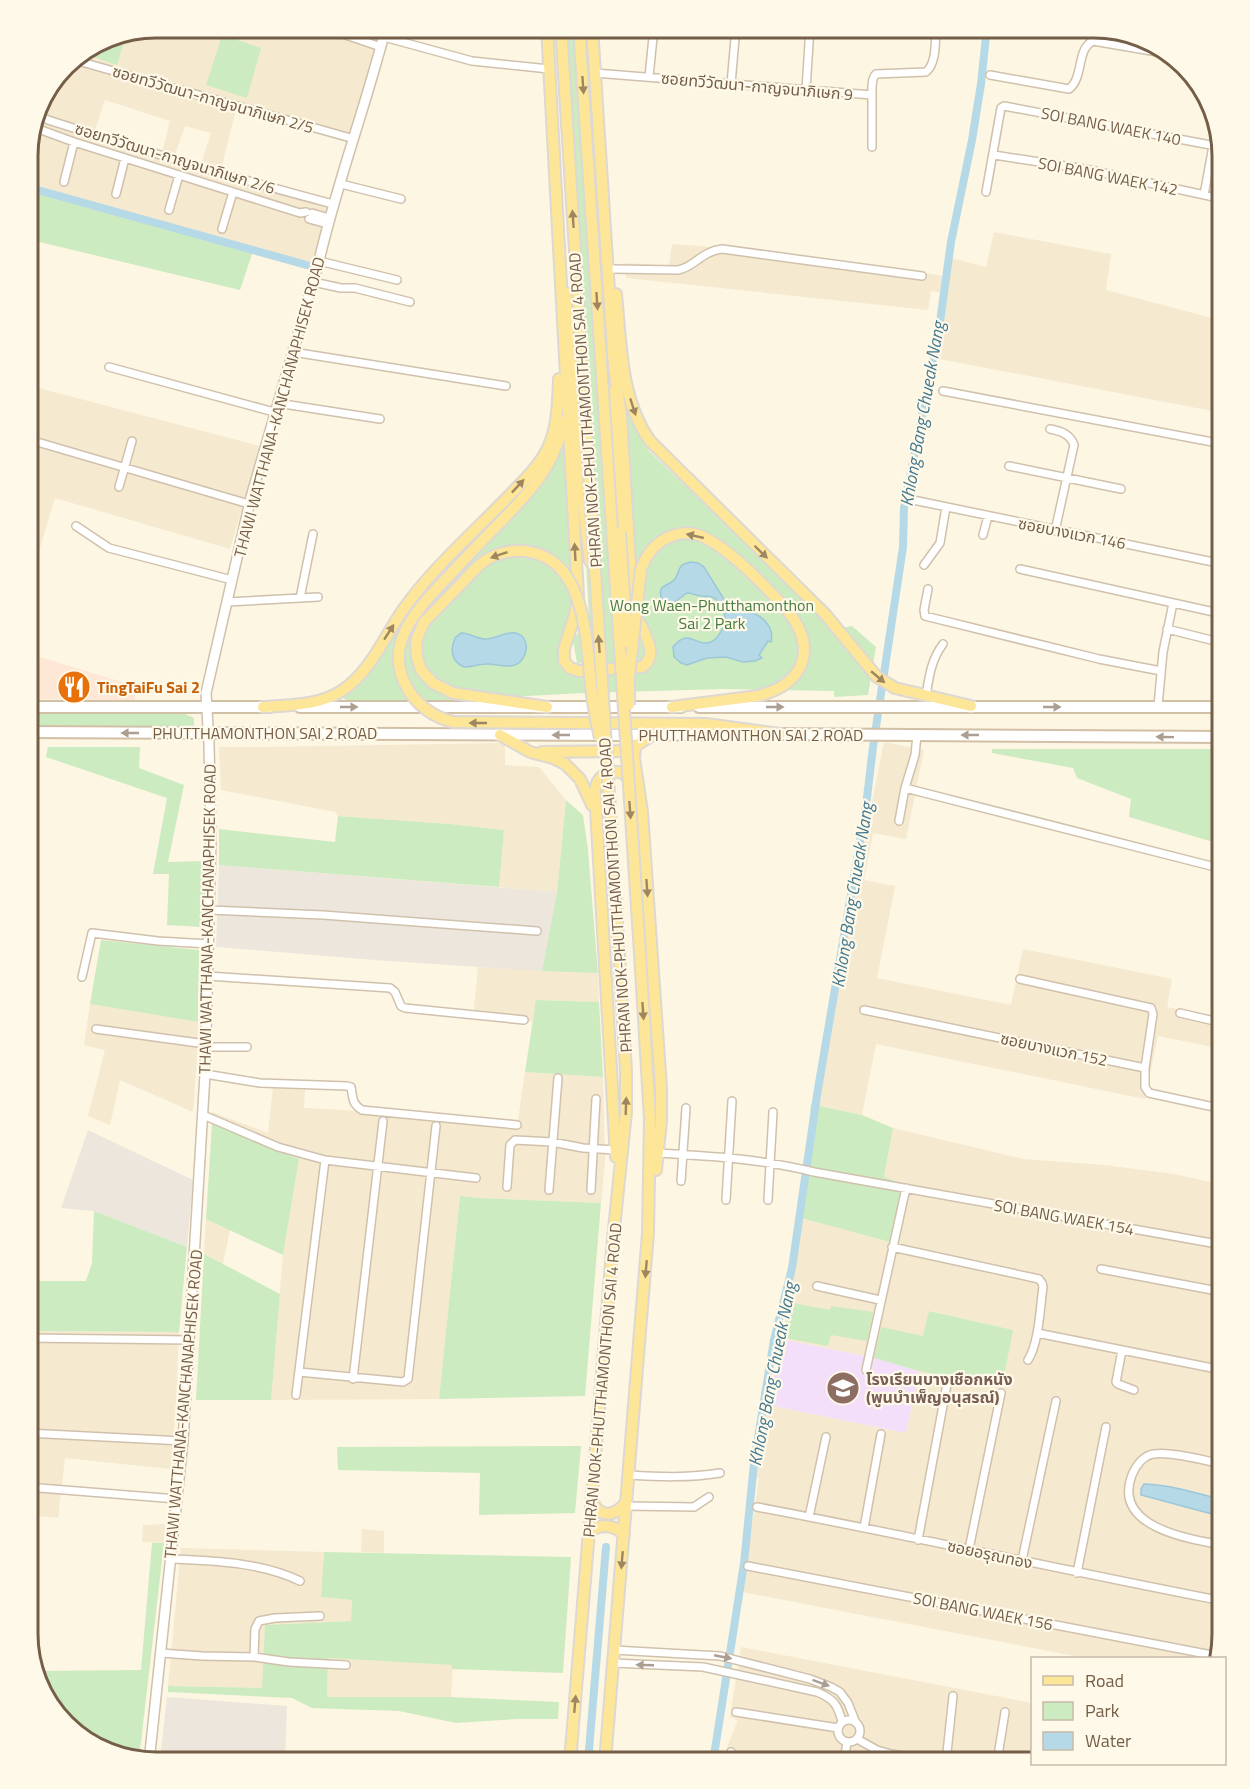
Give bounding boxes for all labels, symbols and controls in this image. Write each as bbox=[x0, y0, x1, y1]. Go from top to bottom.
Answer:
street label: ซอยทวีวัฒนา-กาญจนาภิเษก 2/5 bbox=[110, 59, 316, 139]
street label: ซอยทวีวัฒนา-กาญจนาภิเษก 9 bbox=[660, 66, 854, 106]
one-way arrow bbox=[579, 76, 588, 95]
street label: SOI BANG WAEK 140 bbox=[1039, 101, 1183, 151]
street label: ซอยทวีวัฒนา-กาญจนาภิเษก 2/6 bbox=[72, 116, 278, 200]
street label: SOI BANG WAEK 142 bbox=[1036, 151, 1180, 201]
one-way arrow bbox=[568, 209, 577, 228]
street label: PHRAN NOK-PHUTTHAMONTHON SAI 4 ROAD bbox=[562, 252, 608, 568]
street label: THAWI WATTHANA-KANCHANAPHISEK ROAD bbox=[227, 254, 331, 560]
one-way arrow bbox=[592, 292, 602, 311]
water label: Khlong Bang Chueak Nang bbox=[892, 317, 952, 509]
one-way arrow bbox=[628, 398, 638, 416]
one-way arrow bbox=[511, 480, 525, 494]
street label: ซอยบางแวก 146 bbox=[1016, 511, 1128, 555]
one-way arrow bbox=[685, 531, 704, 540]
one-way arrow bbox=[571, 542, 580, 561]
one-way arrow bbox=[754, 544, 768, 558]
one-way arrow bbox=[489, 551, 507, 561]
park label: Wong Waen-Phutthamonthon Sai 2 Park bbox=[610, 593, 814, 635]
one-way arrow bbox=[383, 624, 395, 640]
one-way arrow bbox=[595, 634, 604, 653]
restaurant icon: TingTaiFu Sai 2 bbox=[56, 669, 92, 705]
one-way arrow bbox=[870, 670, 886, 683]
place label: TingTaiFu Sai 2 bbox=[97, 675, 200, 699]
one-way arrow bbox=[339, 702, 358, 712]
one-way arrow bbox=[765, 702, 784, 712]
one-way arrow bbox=[1042, 702, 1061, 712]
one-way arrow bbox=[469, 718, 488, 728]
street label: PHUTTHAMONTHON SAI 2 ROAD bbox=[153, 721, 377, 745]
street label: PHUTTHAMONTHON SAI 2 ROAD bbox=[639, 723, 863, 747]
one-way arrow bbox=[120, 728, 139, 738]
one-way arrow bbox=[551, 730, 570, 740]
one-way arrow bbox=[960, 730, 979, 740]
one-way arrow bbox=[1155, 732, 1174, 742]
street label: PHRAN NOK-PHUTTHAMONTHON SAI 4 ROAD bbox=[592, 737, 638, 1053]
street label: THAWI WATTHANA-KANCHANAPHISEK ROAD bbox=[192, 764, 222, 1074]
water label: Khlong Bang Chueak Nang bbox=[824, 798, 880, 990]
one-way arrow bbox=[625, 800, 635, 819]
one-way arrow bbox=[642, 878, 652, 897]
one-way arrow bbox=[639, 1002, 648, 1021]
street label: ซอยบางแวก 152 bbox=[998, 1026, 1110, 1072]
one-way arrow bbox=[621, 1096, 631, 1115]
street label: SOI BANG WAEK 154 bbox=[992, 1193, 1136, 1241]
street label: PHRAN NOK-PHUTTHAMONTHON SAI 4 ROAD bbox=[576, 1222, 628, 1538]
street label: THAWI WATTHANA-KANCHANAPHISEK ROAD bbox=[158, 1248, 208, 1560]
one-way arrow bbox=[641, 1259, 651, 1278]
water label: Khlong Bang Chueak Nang bbox=[741, 1277, 804, 1468]
place label: โรงเรียนบางเชือกหนัง (พูนบำเพ็ญอนุสรณ์) bbox=[866, 1367, 1013, 1409]
school or university icon: โรงเรียนบางเชือกหนัง (พูนบำเพ็ญอนุสรณ์) bbox=[825, 1370, 861, 1406]
street label: ซอยอรุณทอง bbox=[945, 1533, 1035, 1575]
one-way arrow bbox=[617, 1551, 627, 1570]
street label: SOI BANG WAEK 156 bbox=[911, 1586, 1055, 1636]
one-way arrow bbox=[714, 1653, 733, 1663]
legend bbox=[1031, 1657, 1226, 1765]
one-way arrow bbox=[635, 1660, 654, 1669]
text: Road bbox=[1085, 1667, 1124, 1694]
one-way arrow bbox=[813, 1679, 831, 1689]
one-way arrow bbox=[570, 1694, 580, 1713]
text: Park bbox=[1085, 1697, 1120, 1724]
text: Water bbox=[1085, 1727, 1131, 1754]

